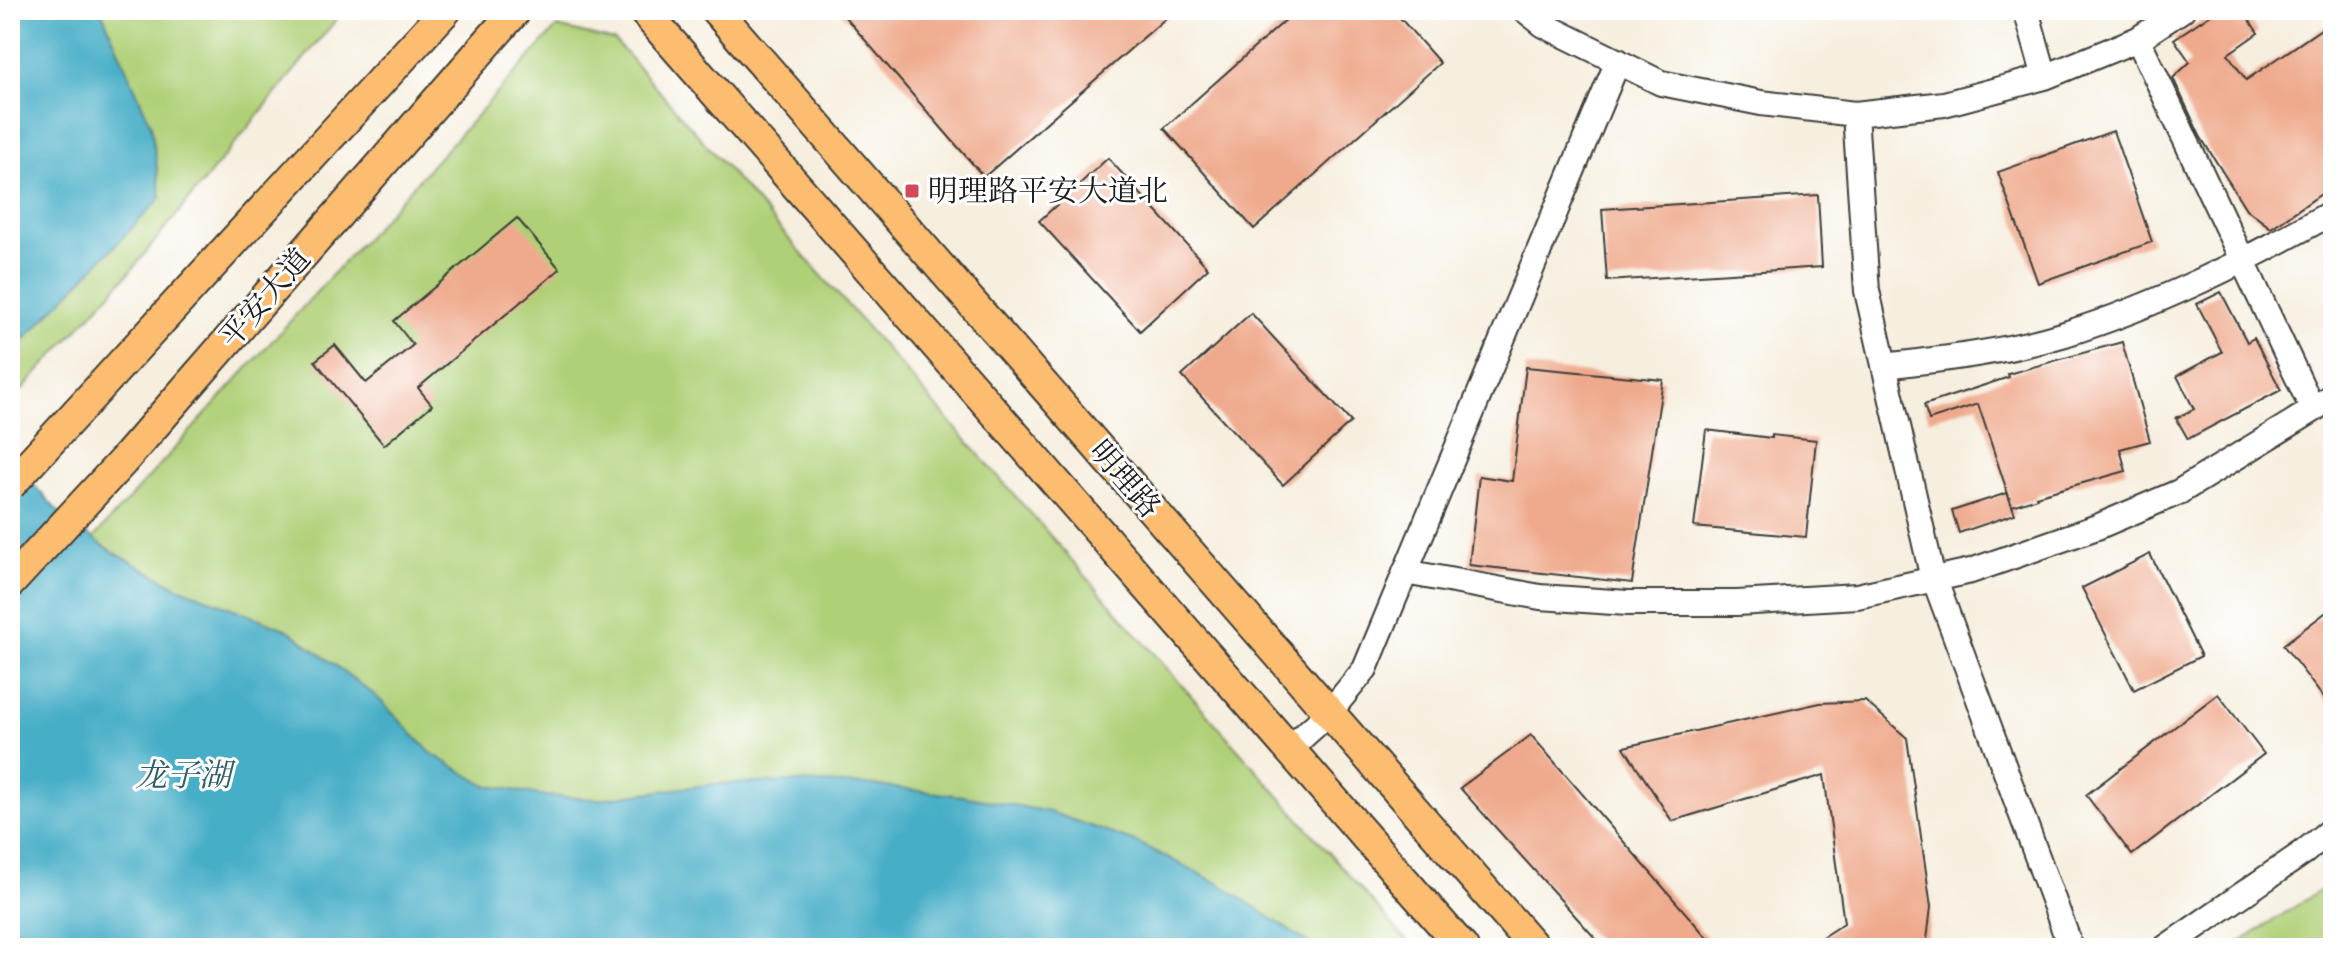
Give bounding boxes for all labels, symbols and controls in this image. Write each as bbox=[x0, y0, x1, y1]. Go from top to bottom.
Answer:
place label: 明理路平安大道北 bbox=[928, 171, 1168, 212]
marker: 明理路平安大道北 bbox=[903, 182, 921, 200]
street label: 平安大道 bbox=[211, 240, 320, 357]
street label: 明理路 bbox=[1080, 432, 1170, 527]
water label: 龙子湖 bbox=[135, 754, 236, 798]

